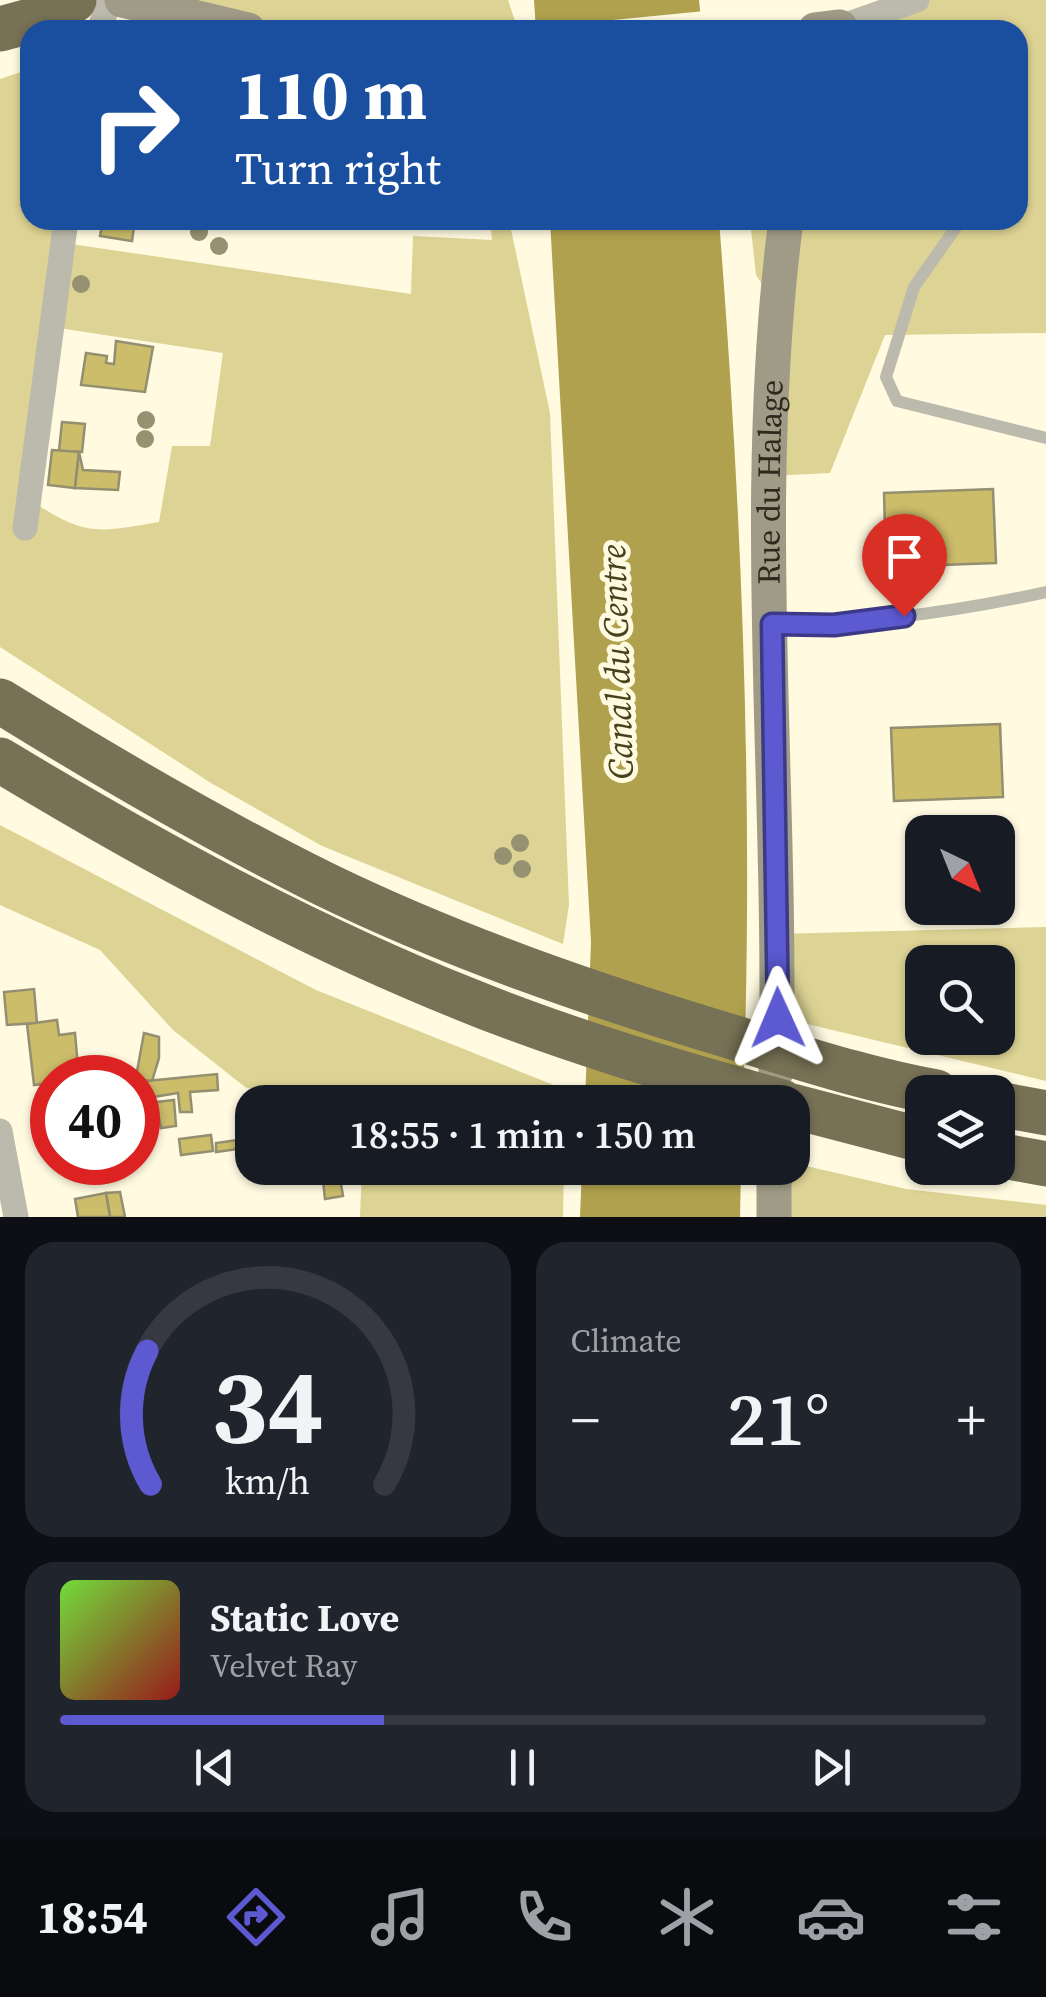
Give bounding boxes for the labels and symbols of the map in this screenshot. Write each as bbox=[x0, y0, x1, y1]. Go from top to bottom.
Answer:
street label: Rue du Halage bbox=[746, 379, 794, 585]
pin bbox=[862, 514, 947, 617]
water label: Canal du Centre bbox=[589, 544, 645, 780]
north arrow bbox=[905, 815, 1015, 925]
position arrow bbox=[726, 966, 830, 1070]
speed limit sign: 40 bbox=[30, 1055, 160, 1185]

